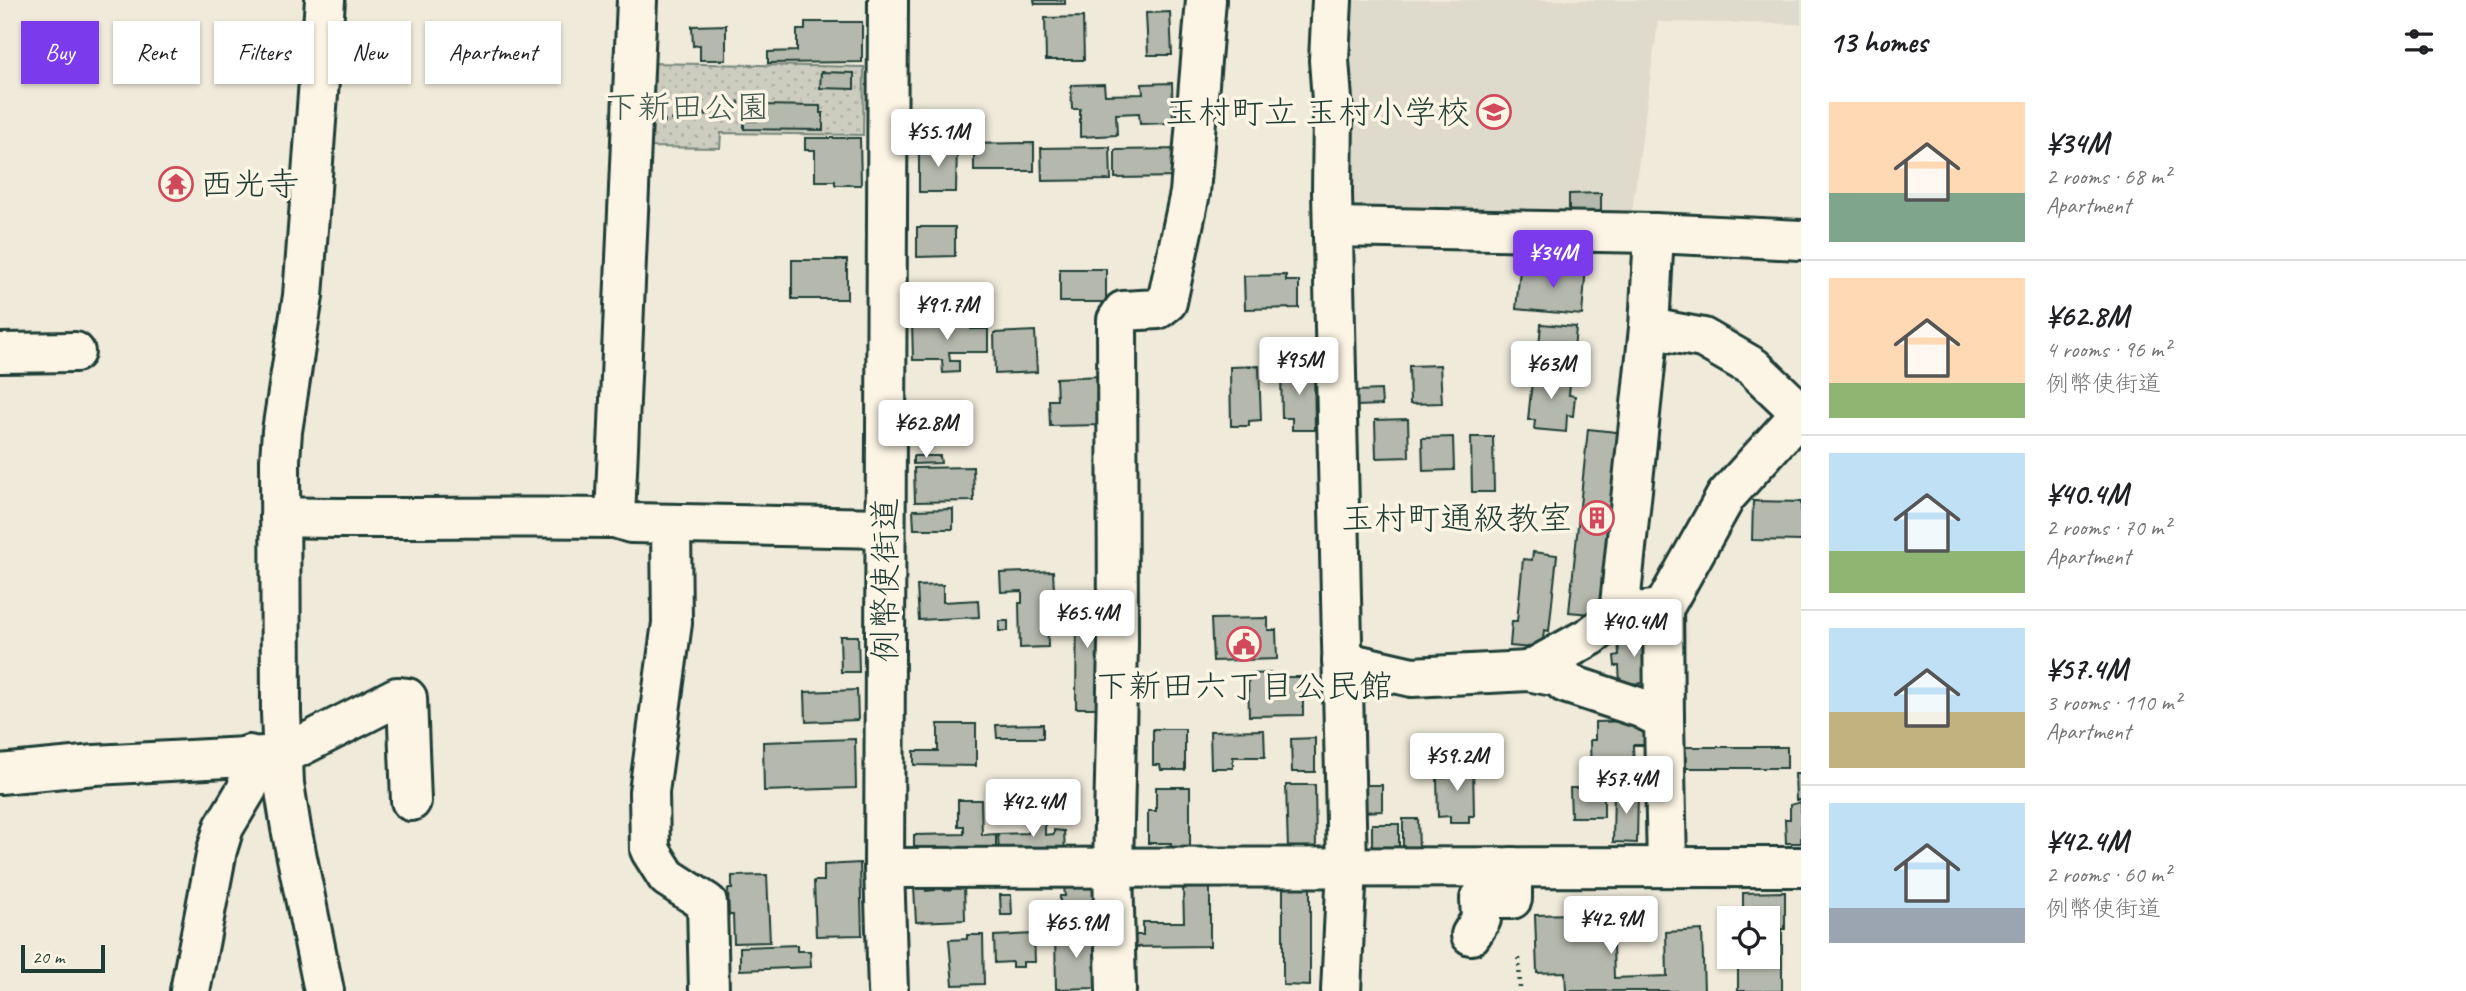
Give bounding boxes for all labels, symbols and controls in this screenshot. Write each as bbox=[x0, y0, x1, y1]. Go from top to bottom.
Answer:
chip: Buy bbox=[21, 21, 99, 84]
chip: Rent bbox=[113, 21, 200, 84]
chip: Filters bbox=[214, 21, 314, 84]
chip: New bbox=[328, 21, 411, 84]
chip: Apartment bbox=[425, 21, 561, 84]
text: 13 homes bbox=[1829, 23, 1927, 61]
icon: filters bbox=[2400, 23, 2438, 61]
park label: 下新田公園 bbox=[605, 86, 770, 128]
place label: 玉村町立 玉村小学校 bbox=[1165, 91, 1470, 133]
school or university icon: 玉村町立 玉村小学校 bbox=[1475, 93, 1513, 131]
pin: ¥55.1M bbox=[881, 110, 995, 169]
text: ¥55.1M bbox=[907, 117, 969, 146]
text: ¥34M bbox=[2046, 124, 2108, 162]
icon: home bbox=[1885, 130, 1969, 214]
text: 2 rooms · 68 m² bbox=[2046, 162, 2170, 191]
place label: 西光寺 bbox=[200, 163, 299, 205]
temple icon: 西光寺 bbox=[157, 165, 195, 203]
text: Apartment bbox=[2046, 191, 2131, 220]
pin: ¥34M bbox=[1512, 230, 1594, 290]
text: ¥34M bbox=[1529, 238, 1577, 267]
pin: ¥91.7M bbox=[890, 282, 1004, 342]
text: ¥91.7M bbox=[916, 290, 978, 319]
text: ¥62.8M bbox=[2046, 297, 2128, 335]
icon: home bbox=[1885, 306, 1969, 390]
text: 4 rooms · 96 m² bbox=[2046, 335, 2170, 364]
pin: ¥95M bbox=[1258, 338, 1340, 397]
pin: ¥63M bbox=[1510, 342, 1592, 401]
text: ¥95M bbox=[1275, 345, 1323, 374]
text: ¥63M bbox=[1527, 349, 1575, 378]
text: 例幣使街道 bbox=[2046, 369, 2161, 398]
pin: ¥62.8M bbox=[869, 400, 983, 460]
text: ¥62.8M bbox=[894, 408, 958, 437]
text: ¥40.4M bbox=[2046, 475, 2128, 513]
icon: home bbox=[1885, 481, 1969, 565]
place label: 玉村町通級教室 bbox=[1341, 497, 1572, 539]
street label: 例幣使街道 bbox=[864, 498, 906, 663]
building icon: 玉村町通級教室 bbox=[1578, 499, 1616, 537]
text: 2 rooms · 70 m² bbox=[2046, 513, 2170, 542]
text: Apartment bbox=[2046, 542, 2131, 571]
pin: ¥65.4M bbox=[1030, 590, 1144, 650]
text: ¥65.4M bbox=[1056, 598, 1118, 627]
pin: ¥40.4M bbox=[1577, 600, 1691, 659]
text: ¥40.4M bbox=[1603, 607, 1665, 636]
public building icon: 下新田六丁目公民館 bbox=[1225, 625, 1263, 663]
text: ¥57.4M bbox=[2046, 650, 2127, 688]
icon: home bbox=[1885, 656, 1969, 740]
place label: 下新田六丁目公民館 bbox=[1096, 665, 1393, 707]
text: 3 rooms · 110 m² bbox=[2046, 688, 2181, 717]
text: Apartment bbox=[2046, 717, 2131, 746]
pin: ¥59.2M bbox=[1400, 734, 1514, 793]
text: ¥59.2M bbox=[1426, 741, 1488, 770]
pin: ¥57.4M bbox=[1569, 756, 1683, 816]
text: ¥57.4M bbox=[1595, 764, 1657, 793]
pin: ¥42.4M bbox=[976, 780, 1090, 839]
text: ¥42.4M bbox=[1002, 787, 1064, 816]
text: ¥42.4M bbox=[2046, 822, 2128, 860]
icon: home bbox=[1885, 831, 1969, 915]
text: 2 rooms · 60 m² bbox=[2046, 860, 2170, 889]
text: 例幣使街道 bbox=[2046, 894, 2161, 923]
pin: ¥42.9M bbox=[1554, 897, 1668, 956]
pin: ¥65.9M bbox=[1019, 900, 1133, 960]
text: ¥42.9M bbox=[1580, 904, 1642, 933]
map controls bbox=[1717, 906, 1780, 969]
button: locate bbox=[1717, 906, 1780, 969]
text: ¥65.9M bbox=[1045, 908, 1107, 937]
scale bar bbox=[21, 942, 105, 974]
text: 20 m bbox=[32, 945, 64, 969]

